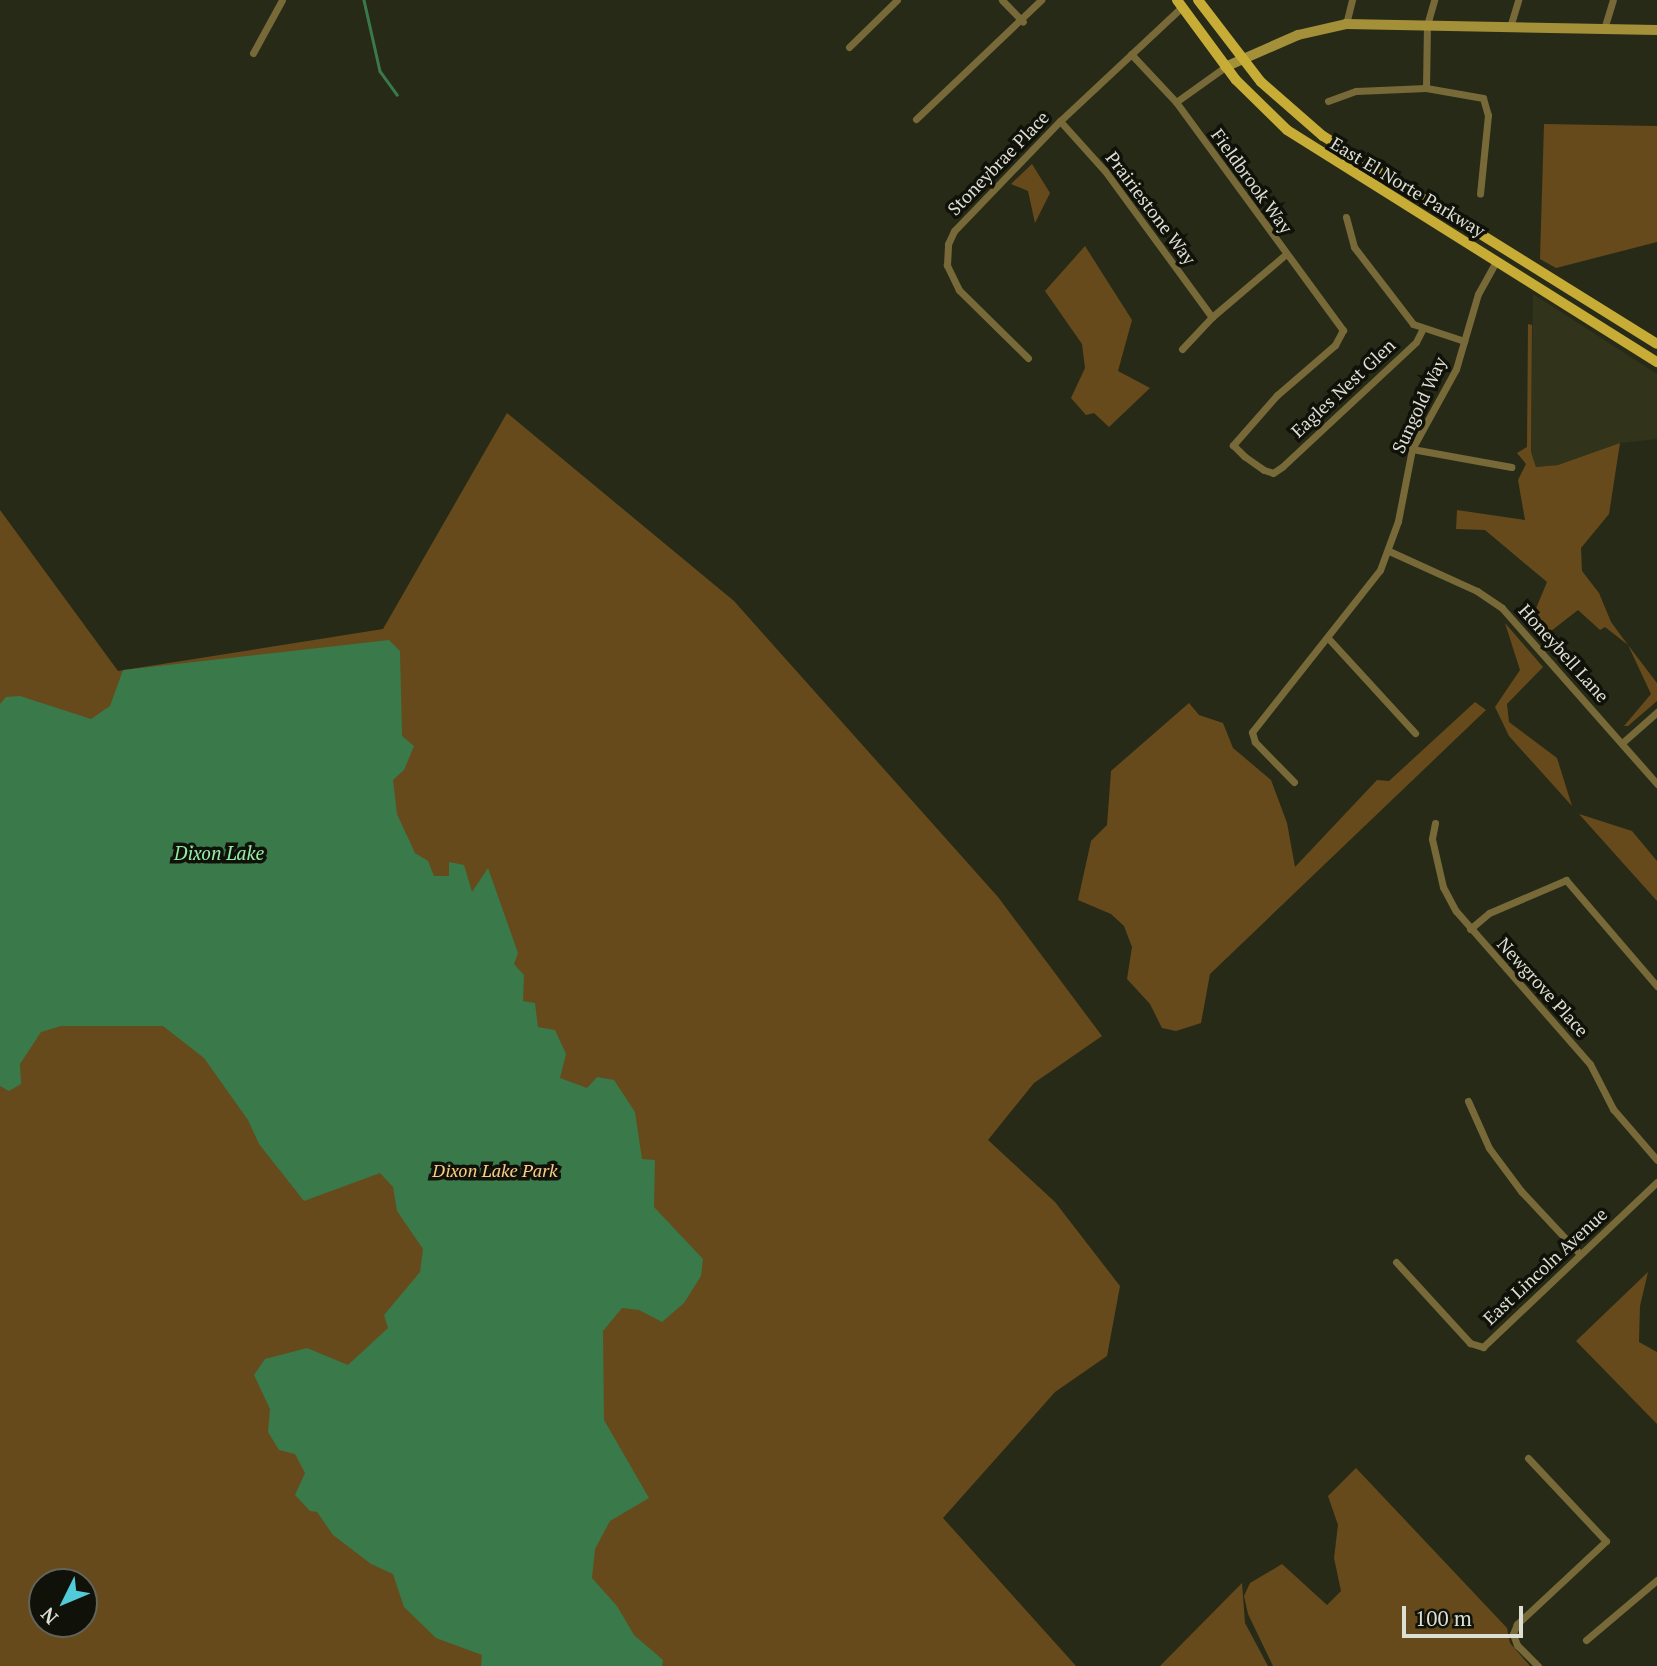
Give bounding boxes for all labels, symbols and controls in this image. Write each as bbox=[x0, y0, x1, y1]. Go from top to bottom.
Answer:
street label: Stoneybrae Place bbox=[943, 106, 1053, 220]
street label: Fieldbrook Way bbox=[1207, 125, 1297, 237]
street label: East El Norte Parkway bbox=[1327, 132, 1489, 242]
street label: Prairiestone Way bbox=[1101, 147, 1201, 269]
street label: Eagles Nest Glen bbox=[1287, 334, 1399, 442]
street label: Sungold Way bbox=[1387, 353, 1451, 457]
street label: Honeybell Lane bbox=[1514, 600, 1614, 706]
water label: Dixon Lake bbox=[174, 842, 264, 864]
street label: Newgrove Place bbox=[1493, 933, 1593, 1041]
park label: Dixon Lake Park bbox=[432, 1159, 558, 1181]
street label: East Lincoln Avenue bbox=[1478, 1203, 1612, 1329]
north arrow bbox=[28, 1568, 98, 1638]
scale bar bbox=[1405, 1592, 1526, 1636]
text: N bbox=[35, 1603, 63, 1630]
text: 100 m bbox=[1415, 1604, 1472, 1632]

